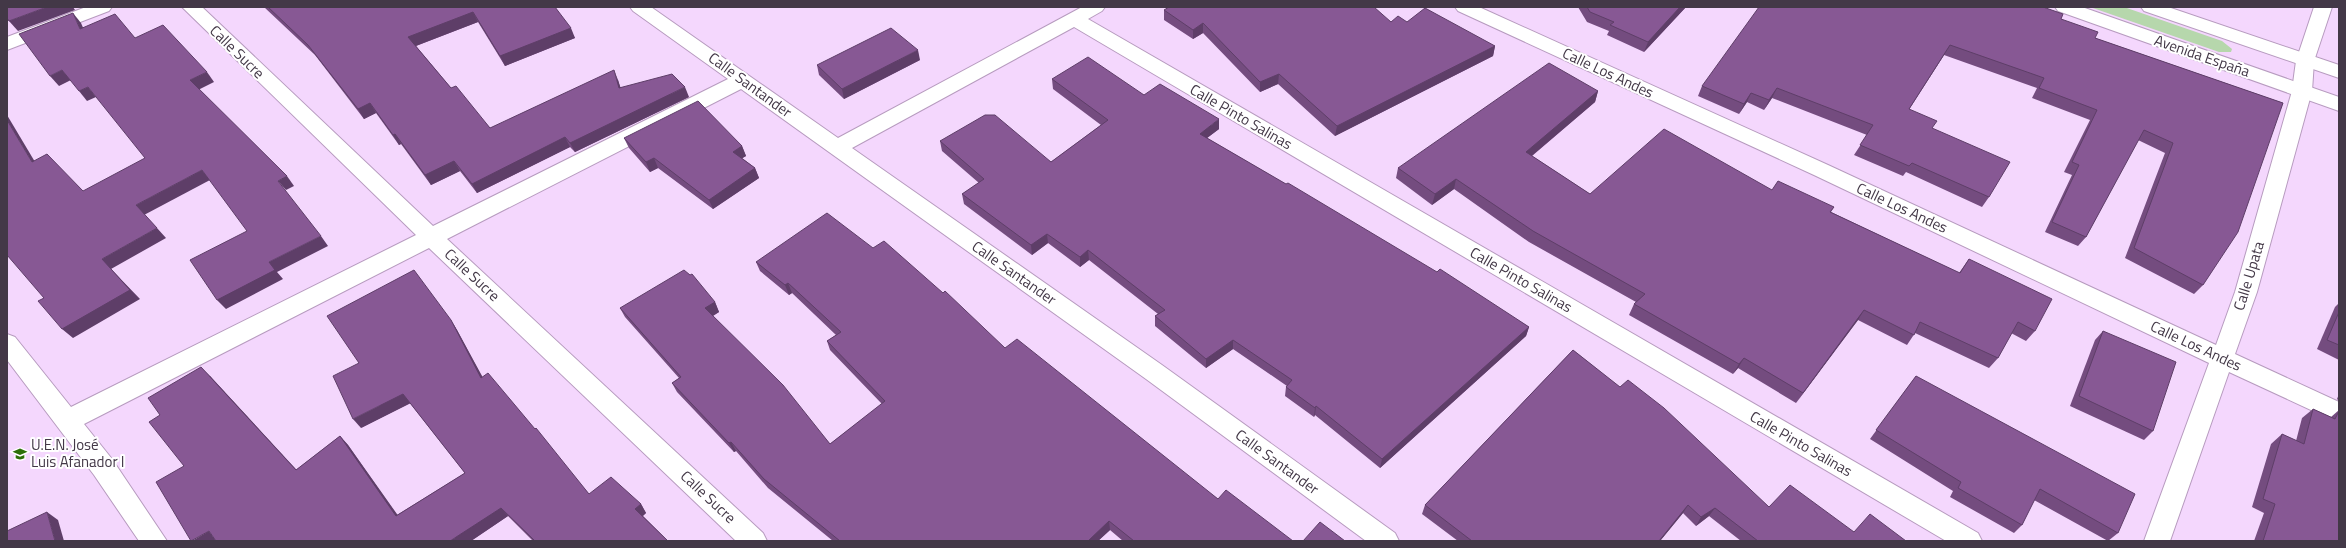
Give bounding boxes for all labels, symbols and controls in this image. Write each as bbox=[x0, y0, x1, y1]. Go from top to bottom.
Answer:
street label: Calle Sucre bbox=[205, 19, 270, 84]
street label: Avenida España bbox=[2151, 28, 2253, 83]
street label: Calle Los Andes bbox=[1559, 41, 1658, 104]
street label: Calle Santander bbox=[704, 46, 797, 123]
street label: Calle Pinto Salinas bbox=[1186, 78, 1297, 155]
street label: Calle Los Andes bbox=[1853, 176, 1952, 239]
street label: Calle Santander bbox=[967, 235, 1061, 310]
street label: Calle Upata bbox=[2227, 238, 2270, 313]
street label: Calle Pinto Salinas bbox=[1466, 241, 1577, 318]
street label: Calle Sucre bbox=[439, 243, 505, 306]
street label: Calle Los Andes bbox=[2147, 314, 2246, 377]
street label: Calle Pinto Salinas bbox=[1746, 405, 1857, 482]
street label: Calle Santander bbox=[1231, 423, 1324, 500]
place label: U.E.N. José Luis Afanador I bbox=[31, 433, 125, 473]
school or university icon: U.E.N. José Luis Afanador I bbox=[12, 446, 28, 462]
street label: Calle Sucre bbox=[675, 465, 741, 528]

